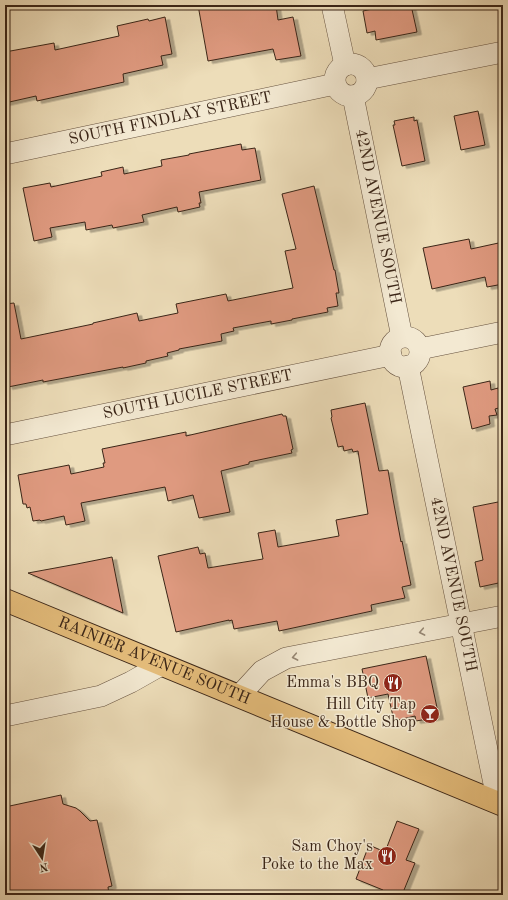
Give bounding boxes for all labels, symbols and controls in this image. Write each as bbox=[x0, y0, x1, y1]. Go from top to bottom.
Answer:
street label: SOUTH FINDLAY STREET bbox=[67, 90, 273, 148]
street label: 42ND AVENUE SOUTH bbox=[352, 128, 403, 306]
street label: SOUTH LUCILE STREET bbox=[102, 368, 294, 422]
street label: 42ND AVENUE SOUTH bbox=[427, 495, 479, 673]
street label: RAINIER AVENUE SOUTH bbox=[55, 615, 252, 708]
one-way arrow bbox=[419, 627, 426, 635]
one-way arrow bbox=[292, 652, 298, 660]
restaurant icon: Emma's BBQ bbox=[382, 672, 404, 694]
place label: Emma's BBQ bbox=[286, 675, 379, 691]
place label: Hill City Tap House & Bottle Shop bbox=[270, 697, 416, 731]
bar icon: Hill City Tap House & Bottle Shop bbox=[419, 703, 441, 725]
north arrow bbox=[22, 838, 62, 878]
place label: Sam Choy's Poke to the Max bbox=[261, 839, 373, 873]
restaurant icon: Sam Choy's Poke to the Max bbox=[376, 845, 398, 867]
text: N bbox=[38, 860, 49, 873]

